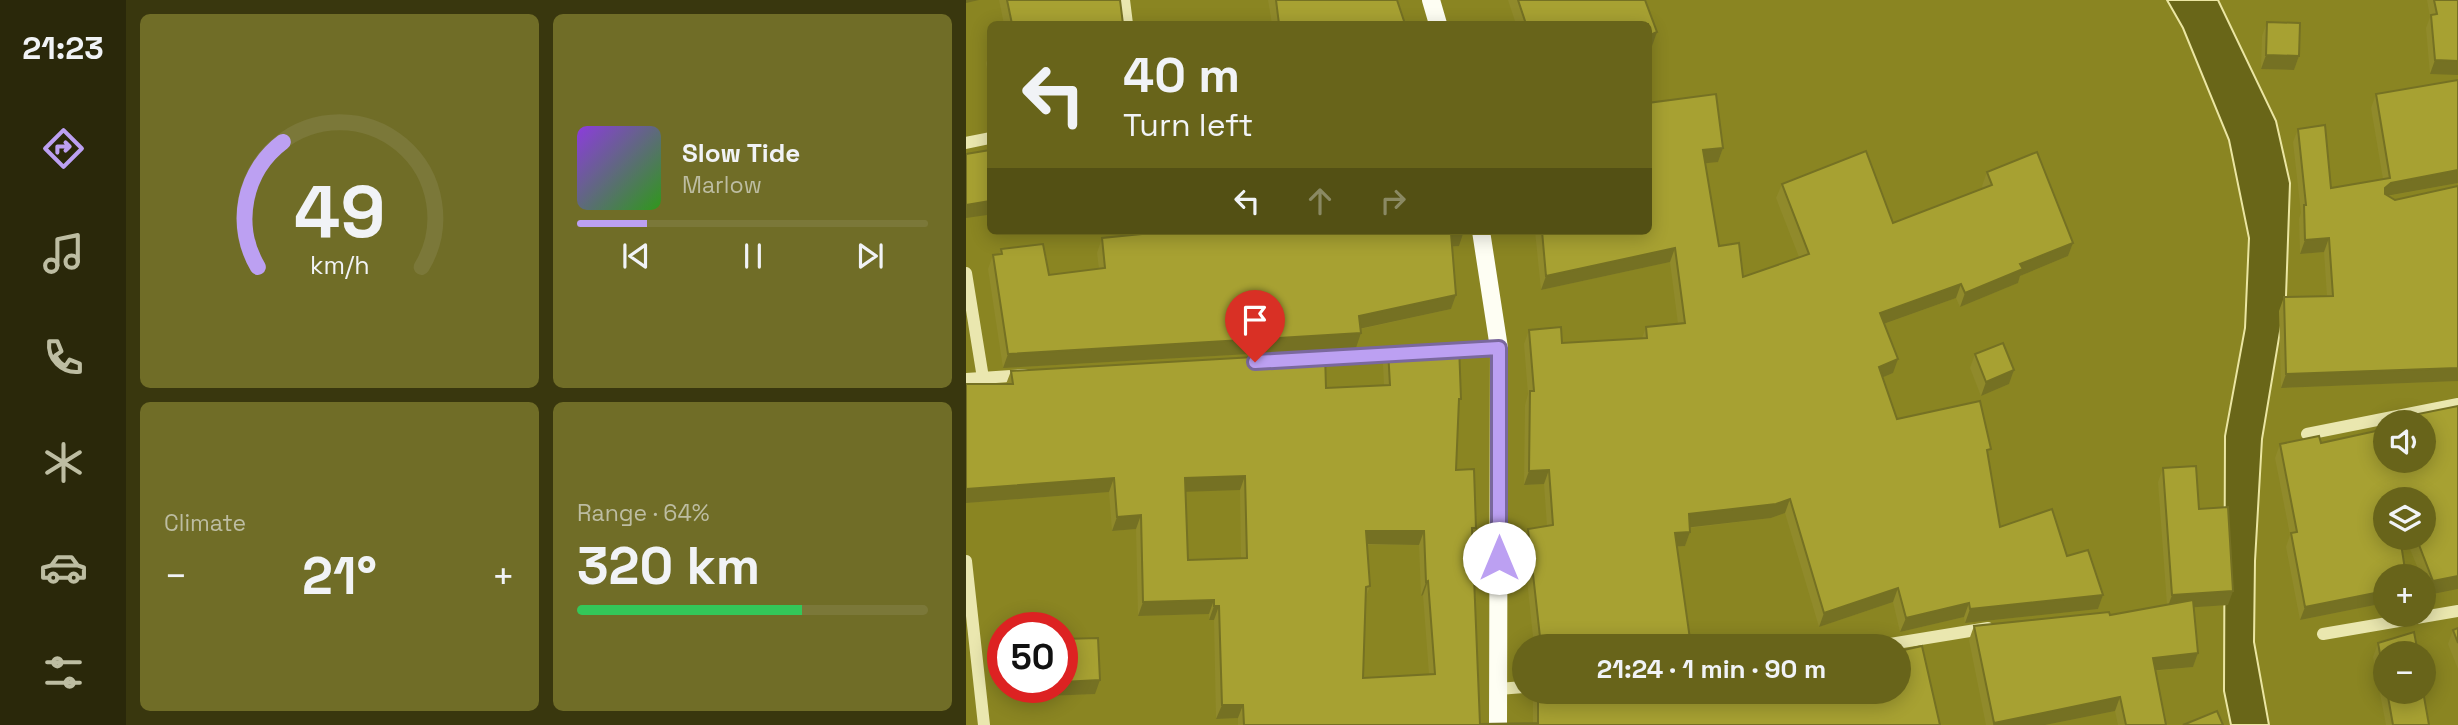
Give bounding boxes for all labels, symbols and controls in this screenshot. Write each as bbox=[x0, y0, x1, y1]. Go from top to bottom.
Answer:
text: 21:23 bbox=[22, 28, 104, 68]
text: 40 m bbox=[1123, 44, 1240, 106]
icon: left bbox=[1008, 49, 1099, 140]
text: Turn left bbox=[1123, 105, 1253, 145]
icon: directions bbox=[39, 124, 88, 173]
text: Slow Tide bbox=[682, 136, 800, 170]
text: 49 bbox=[294, 165, 385, 258]
text: Marlow bbox=[682, 170, 762, 200]
icon: left bbox=[1228, 182, 1266, 220]
icon: ahead bbox=[1301, 182, 1339, 220]
icon: right bbox=[1374, 182, 1412, 220]
icon: music bbox=[39, 229, 88, 278]
icon: previous bbox=[617, 237, 655, 275]
icon: pause bbox=[734, 237, 772, 275]
icon: next bbox=[851, 237, 889, 275]
text: km/h bbox=[310, 249, 369, 281]
pin bbox=[1225, 290, 1285, 362]
icon: arrive bbox=[1236, 301, 1274, 339]
icon: phone bbox=[39, 333, 88, 382]
map controls bbox=[2373, 410, 2436, 704]
button: sound bbox=[2373, 410, 2436, 473]
icon: climate bbox=[39, 438, 88, 487]
button: layers bbox=[2373, 487, 2436, 550]
text: Range · 64% bbox=[577, 498, 710, 528]
text: Climate bbox=[164, 508, 246, 538]
position arrow bbox=[1462, 521, 1536, 595]
text: 320 km bbox=[577, 533, 760, 599]
icon: car bbox=[39, 543, 88, 592]
text: 21° bbox=[302, 543, 377, 609]
text: − bbox=[164, 552, 188, 600]
text: + bbox=[491, 552, 515, 600]
button: + bbox=[2373, 564, 2436, 627]
speed limit sign: 50 bbox=[987, 612, 1078, 703]
button: − bbox=[2373, 641, 2436, 704]
icon: filters bbox=[39, 648, 88, 697]
text: 21:24 · 1 min · 90 m bbox=[1597, 652, 1826, 686]

